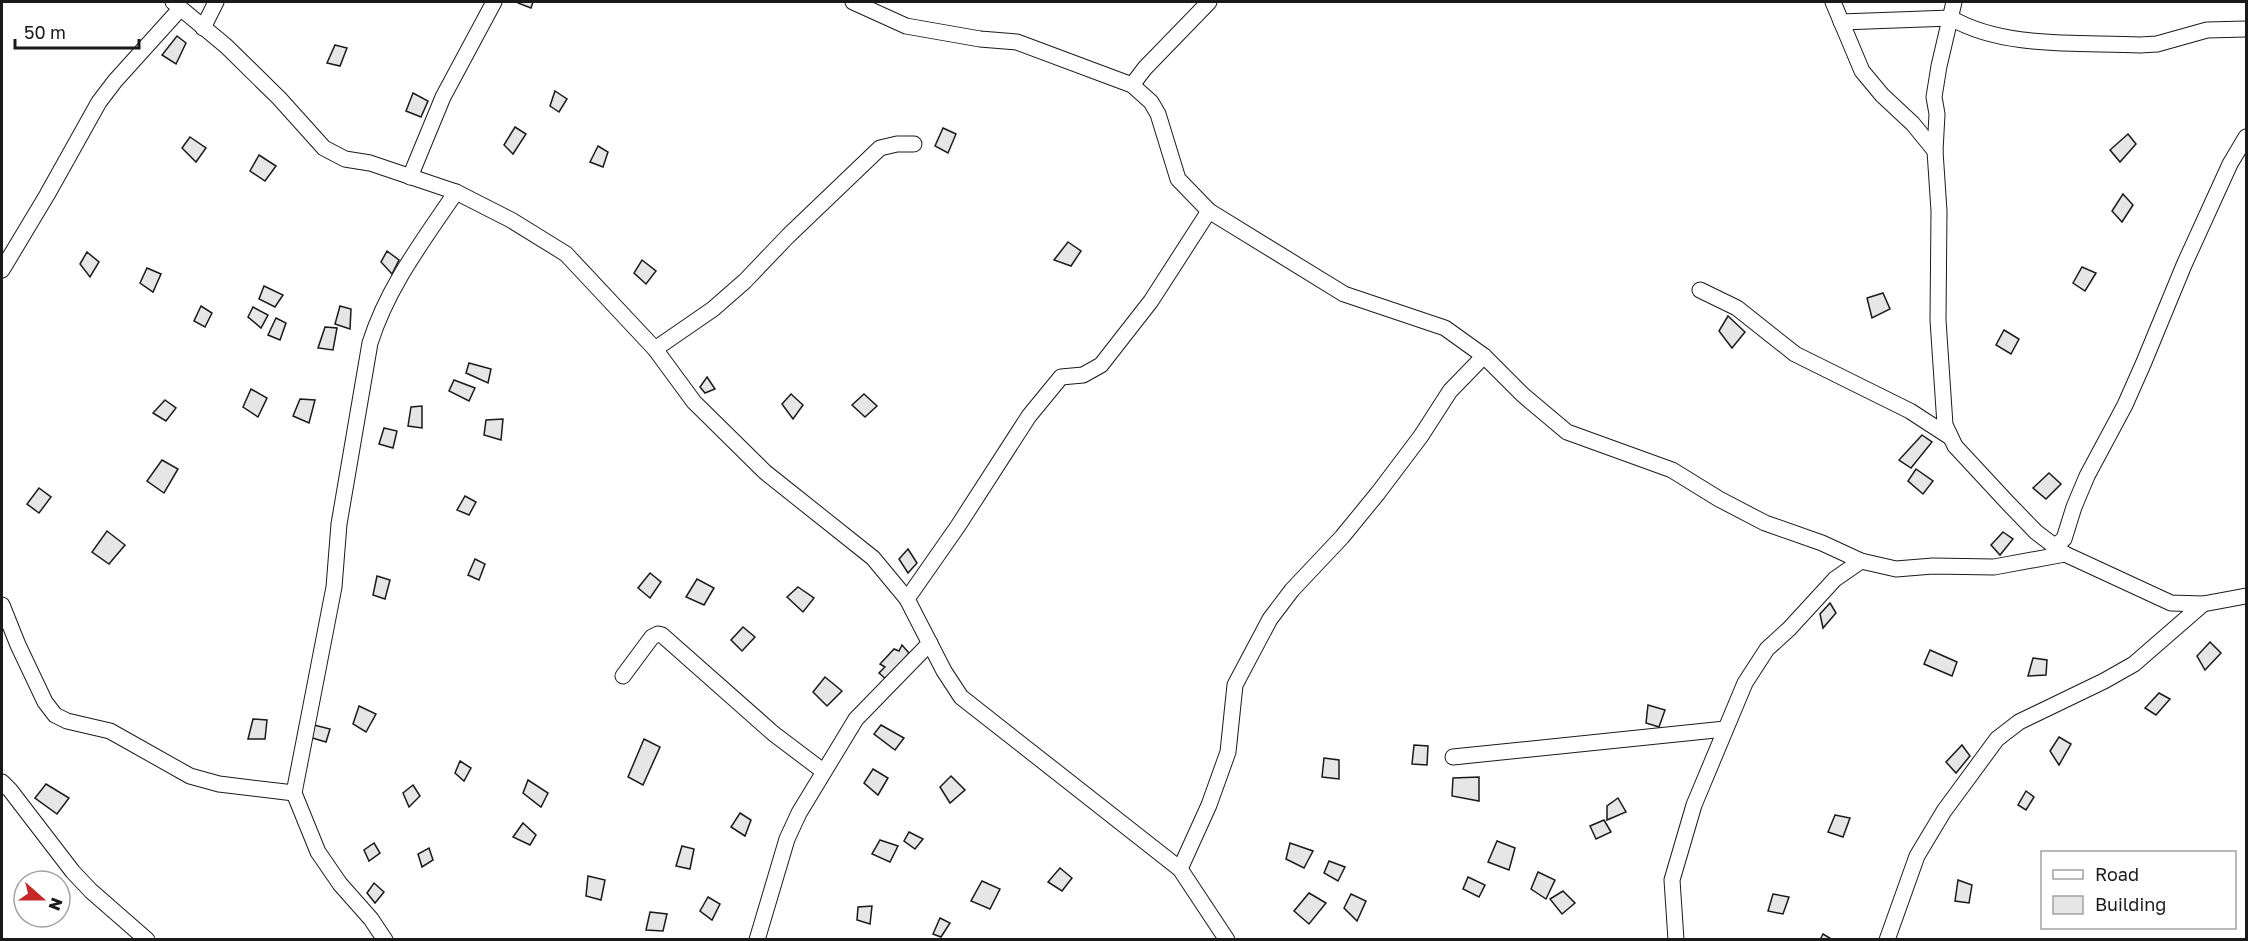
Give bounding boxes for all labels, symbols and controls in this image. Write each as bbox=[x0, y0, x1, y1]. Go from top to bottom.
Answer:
scale bar bbox=[15, 12, 140, 50]
text: 50 m bbox=[24, 21, 66, 43]
legend bbox=[2041, 851, 2236, 929]
text: Road bbox=[2095, 863, 2139, 885]
north arrow bbox=[12, 869, 72, 929]
text: Building bbox=[2095, 893, 2166, 915]
text: N bbox=[44, 895, 68, 914]

